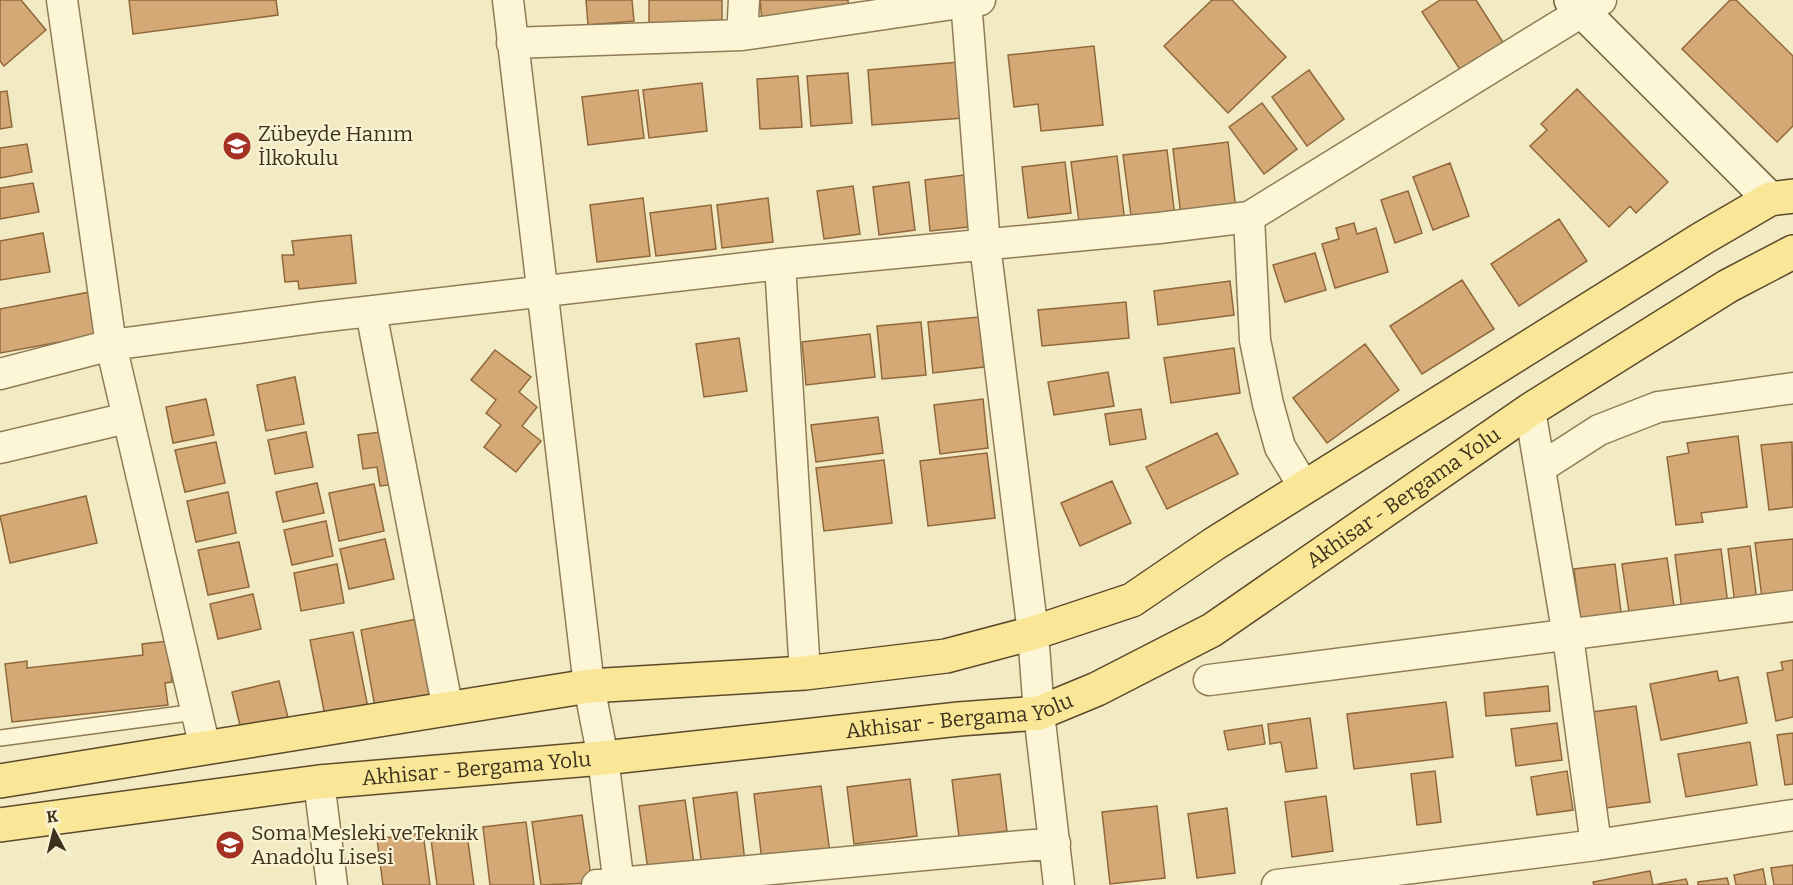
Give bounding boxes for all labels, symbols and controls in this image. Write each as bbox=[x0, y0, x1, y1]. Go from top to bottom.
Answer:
place label: Zübeyde Hanım İlkokulu bbox=[258, 121, 413, 171]
school or university icon: Zübeyde Hanım İlkokulu bbox=[221, 130, 253, 162]
street label: Akhisar - Bergama Yolu bbox=[1301, 422, 1505, 574]
street label: Akhisar - Bergama Yolu bbox=[844, 687, 1077, 744]
street label: Akhisar - Bergama Yolu bbox=[361, 746, 592, 791]
north arrow bbox=[24, 801, 84, 861]
text: K bbox=[45, 806, 60, 827]
place label: Soma Mesleki veTeknik Anadolu Lisesi bbox=[251, 820, 479, 870]
school or university icon: Soma Mesleki veTeknik Anadolu Lisesi bbox=[214, 829, 246, 861]

